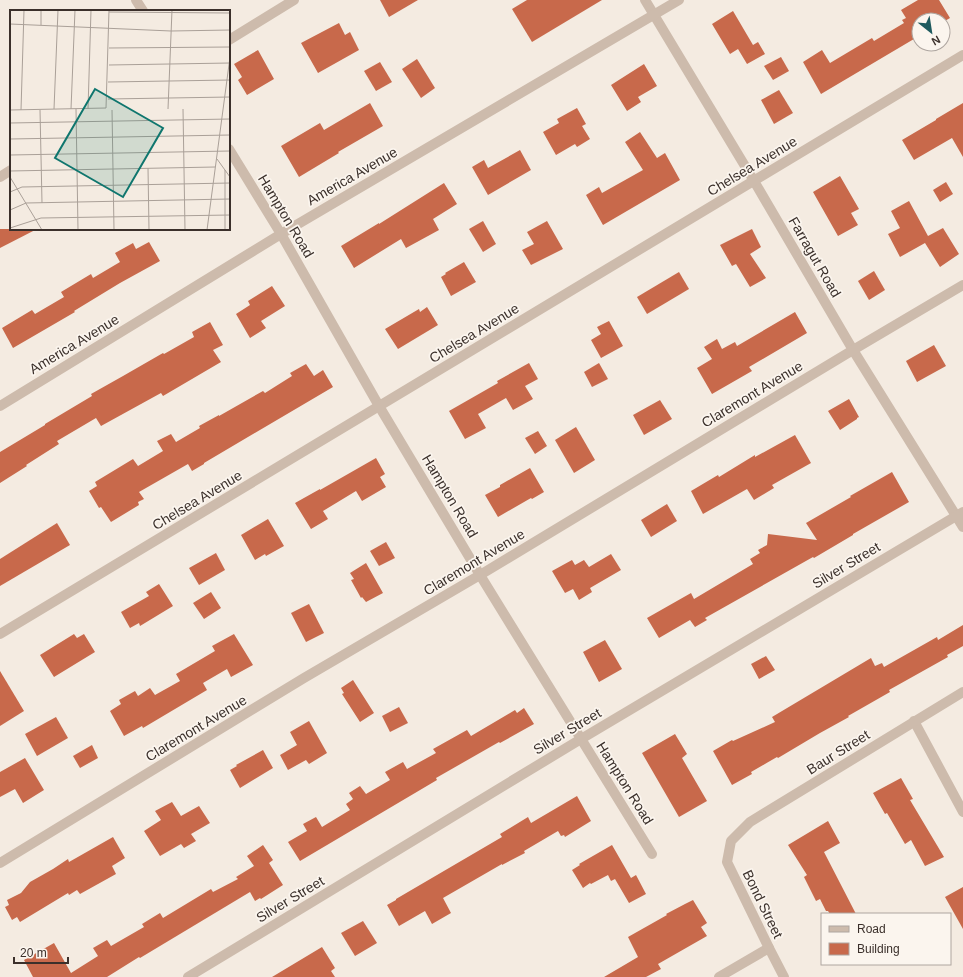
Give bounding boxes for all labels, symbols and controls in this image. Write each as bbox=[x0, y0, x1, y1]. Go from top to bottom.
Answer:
inset map bbox=[10, 10, 230, 230]
north arrow bbox=[911, 12, 951, 52]
text: N bbox=[930, 33, 942, 48]
street label: Chelsea Avenue bbox=[704, 133, 800, 199]
street label: America Avenue bbox=[304, 144, 400, 208]
street label: Hampton Road bbox=[255, 172, 317, 260]
street label: Farragut Road bbox=[786, 214, 844, 300]
street label: Chelsea Avenue bbox=[426, 300, 522, 366]
street label: America Avenue bbox=[26, 311, 122, 377]
street label: Claremont Avenue bbox=[699, 357, 806, 430]
street label: Hampton Road bbox=[419, 452, 481, 540]
street label: Chelsea Avenue bbox=[149, 467, 245, 533]
street label: Claremont Avenue bbox=[421, 525, 528, 598]
street label: Silver Street bbox=[809, 538, 883, 591]
street label: Claremont Avenue bbox=[143, 691, 250, 764]
street label: Silver Street bbox=[530, 704, 604, 757]
street label: Baur Street bbox=[804, 726, 872, 778]
street label: Hampton Road bbox=[593, 739, 657, 827]
street label: Bond Street bbox=[740, 867, 786, 941]
street label: Silver Street bbox=[253, 872, 327, 925]
legend bbox=[821, 913, 951, 965]
text: Road bbox=[857, 922, 886, 936]
scale bar bbox=[14, 939, 68, 965]
text: Building bbox=[857, 942, 900, 956]
text: 20 m bbox=[20, 946, 47, 960]

